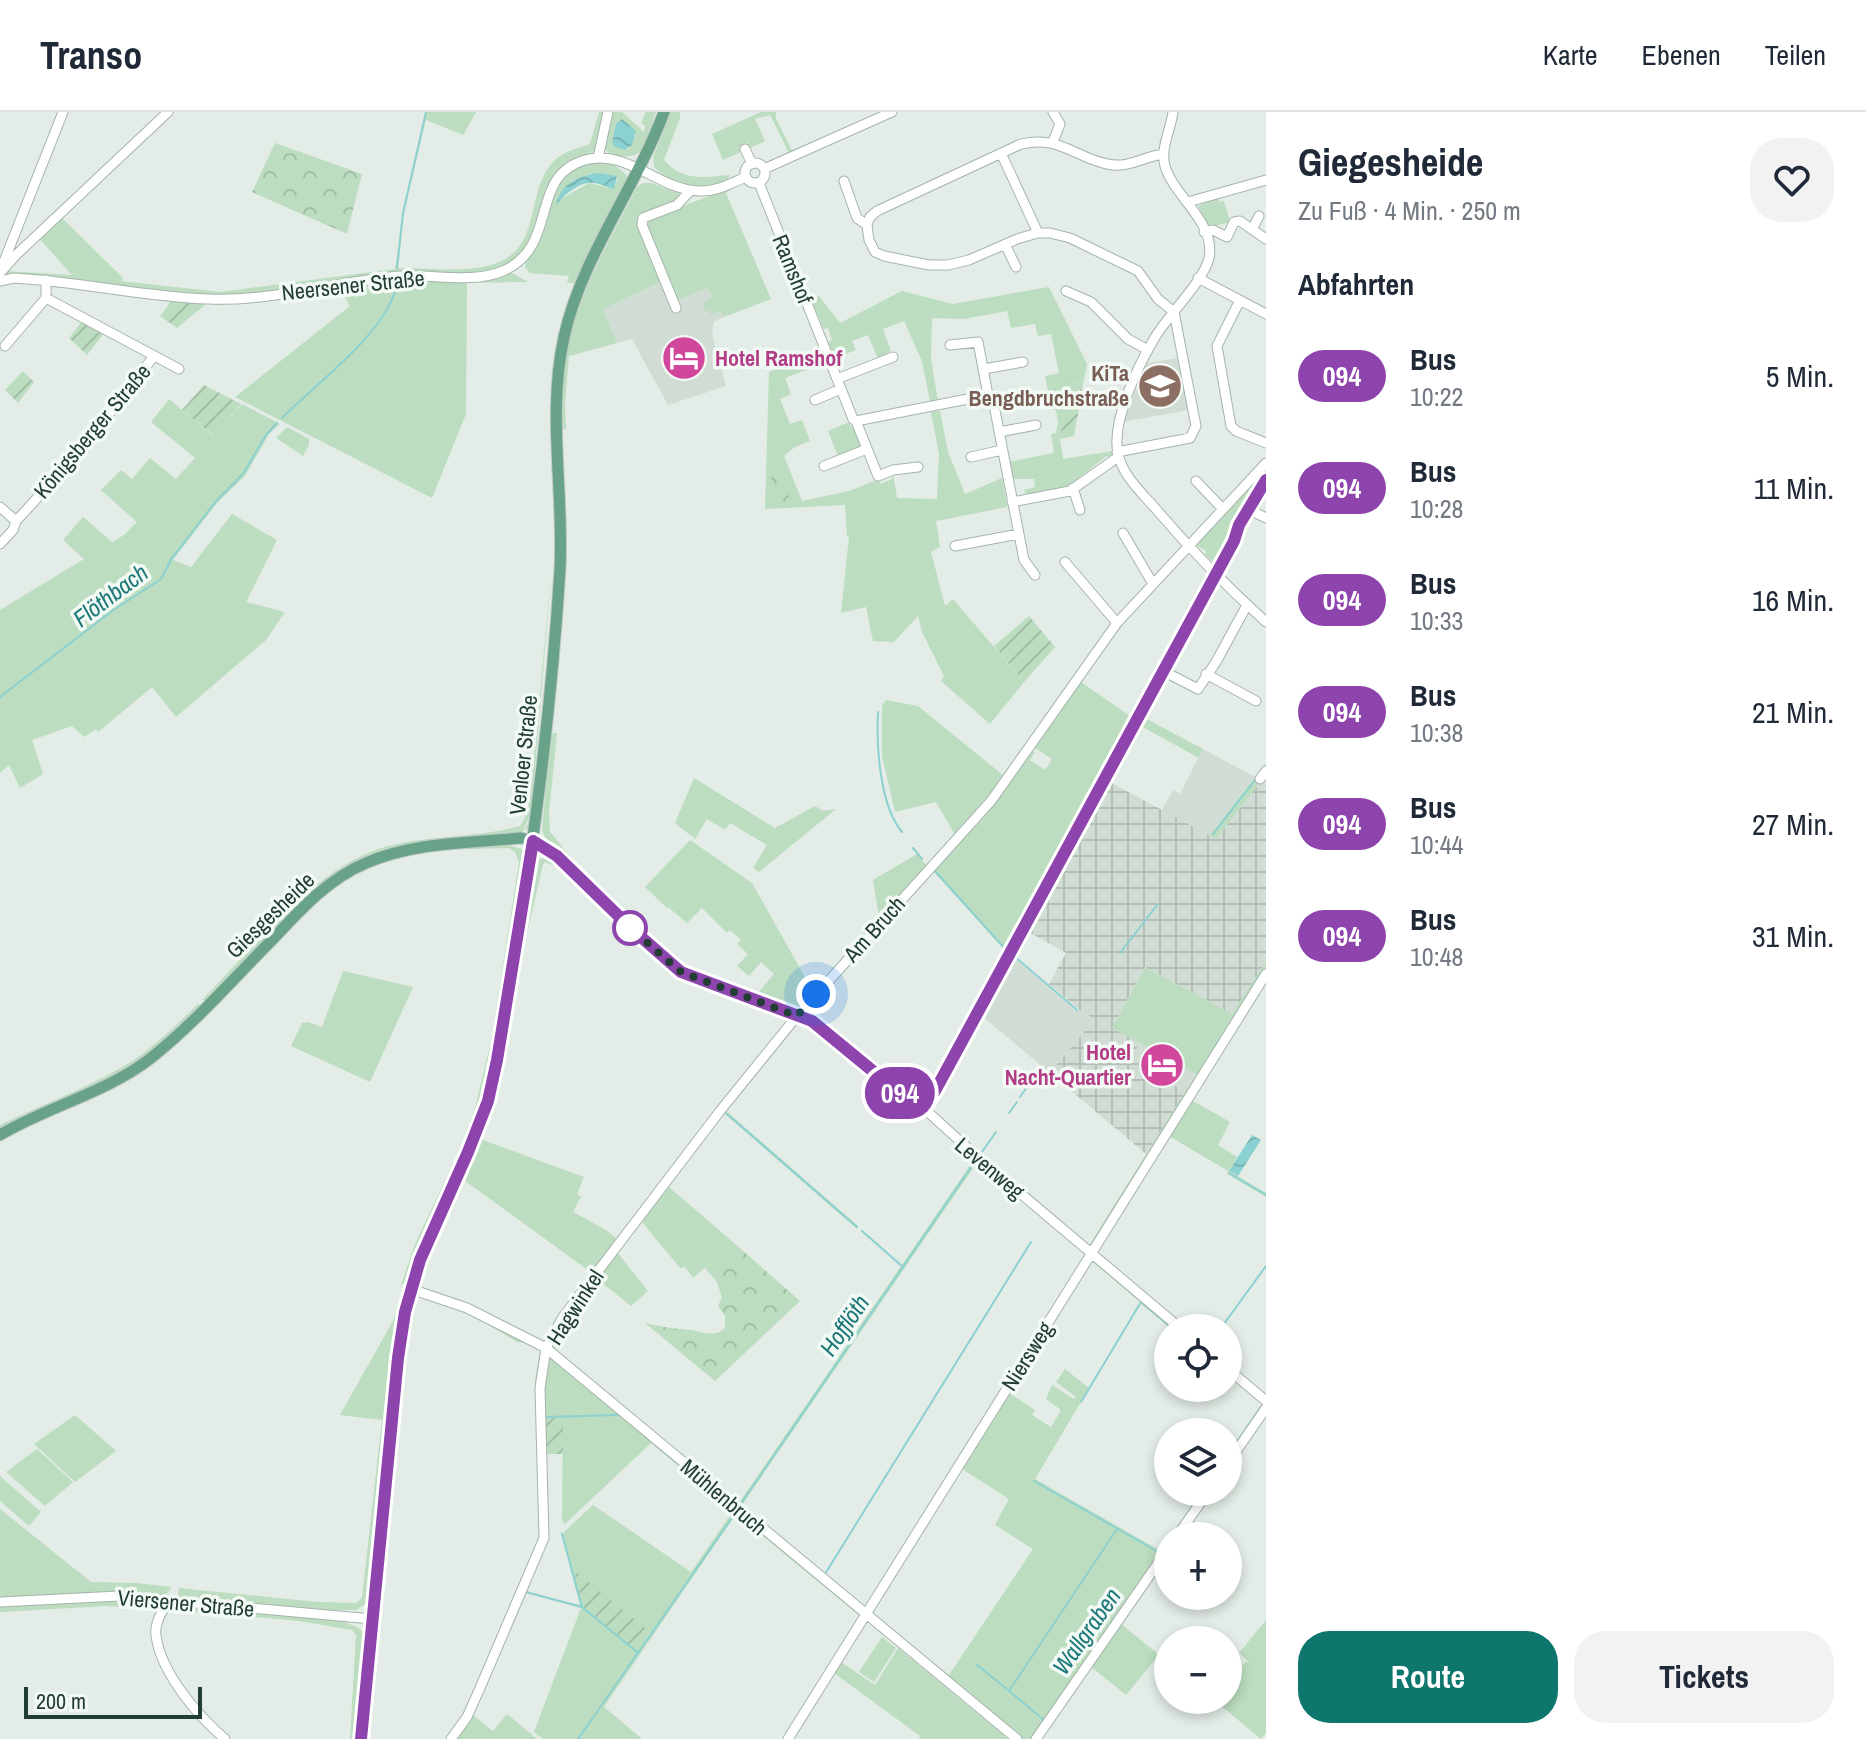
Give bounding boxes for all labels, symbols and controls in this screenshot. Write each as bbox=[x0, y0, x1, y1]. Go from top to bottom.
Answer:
text: Transo bbox=[40, 30, 142, 81]
text: Karte bbox=[1543, 36, 1598, 74]
text: Ebenen bbox=[1642, 36, 1721, 74]
text: Teilen bbox=[1765, 36, 1826, 74]
text: Giegesheide bbox=[1298, 137, 1483, 188]
button: heart bbox=[1750, 138, 1834, 222]
text: Zu Fuß · 4 Min. · 250 m bbox=[1298, 193, 1521, 228]
street label: Ramshof bbox=[766, 230, 821, 309]
street label: Neersener Straße bbox=[280, 263, 426, 307]
text: Abfahrten bbox=[1298, 264, 1414, 304]
hotel icon: Hotel Ramshof bbox=[660, 334, 708, 382]
text: Bus bbox=[1410, 339, 1456, 379]
place label: Hotel Ramshof bbox=[715, 343, 842, 373]
text: 5 Min. bbox=[1766, 356, 1834, 396]
street label: Königsberger Straße bbox=[27, 357, 157, 505]
text: 094 bbox=[1323, 357, 1361, 395]
place label: KiTa Bengdbruchstraße bbox=[969, 358, 1129, 413]
school or university icon: KiTa Bengdbruchstraße bbox=[1136, 362, 1184, 410]
text: 10:22 bbox=[1410, 379, 1463, 414]
text: Bus bbox=[1410, 451, 1456, 491]
text: 11 Min. bbox=[1754, 468, 1834, 508]
text: 094 bbox=[1323, 469, 1361, 507]
text: 10:28 bbox=[1410, 491, 1463, 526]
water label: Flöthbach bbox=[66, 556, 154, 634]
text: Bus bbox=[1410, 563, 1456, 603]
text: 16 Min. bbox=[1752, 580, 1834, 620]
text: 094 bbox=[1323, 581, 1361, 619]
text: 10:33 bbox=[1410, 603, 1463, 638]
text: Bus bbox=[1410, 675, 1456, 715]
text: 21 Min. bbox=[1752, 692, 1834, 732]
text: 094 bbox=[1323, 693, 1361, 731]
street label: Venloer Straße bbox=[502, 694, 544, 816]
text: 10:38 bbox=[1410, 715, 1463, 750]
text: Bus bbox=[1410, 787, 1456, 827]
text: 27 Min. bbox=[1752, 804, 1834, 844]
text: 094 bbox=[1323, 805, 1361, 843]
text: 10:44 bbox=[1410, 827, 1463, 862]
street label: Giesgesheide bbox=[219, 865, 321, 965]
street label: Am Bruch bbox=[836, 890, 912, 969]
text: Bus bbox=[1410, 899, 1456, 939]
unlabelled marker bbox=[613, 911, 647, 945]
text: 31 Min. bbox=[1752, 916, 1834, 956]
text: 094 bbox=[1323, 917, 1361, 955]
text: 10:48 bbox=[1410, 939, 1463, 974]
your location bbox=[796, 974, 836, 1014]
place label: Hotel Nacht-Quartier bbox=[1005, 1037, 1131, 1092]
hotel icon: Hotel Nacht-Quartier bbox=[1138, 1041, 1186, 1089]
line badge: 094 bbox=[854, 1067, 946, 1119]
text: 094 bbox=[881, 1074, 919, 1112]
street label: Levenweg bbox=[949, 1130, 1031, 1206]
street label: Hagwinkel bbox=[539, 1264, 611, 1350]
water label: Hofflöth bbox=[812, 1288, 876, 1362]
map controls bbox=[1154, 1314, 1242, 1714]
button: locate bbox=[1154, 1314, 1242, 1402]
street label: Niersweg bbox=[994, 1316, 1060, 1396]
button: layers bbox=[1154, 1418, 1242, 1506]
street label: Mühlenbruch bbox=[674, 1452, 774, 1542]
button: + bbox=[1154, 1522, 1242, 1610]
water label: Wallgraben bbox=[1044, 1581, 1128, 1681]
street label: Viersener Straße bbox=[116, 1582, 256, 1624]
button: − bbox=[1154, 1626, 1242, 1714]
button: Route bbox=[1298, 1631, 1558, 1723]
button: Tickets bbox=[1574, 1631, 1834, 1723]
scale bar bbox=[24, 1683, 202, 1719]
text: 200 m bbox=[36, 1686, 86, 1716]

